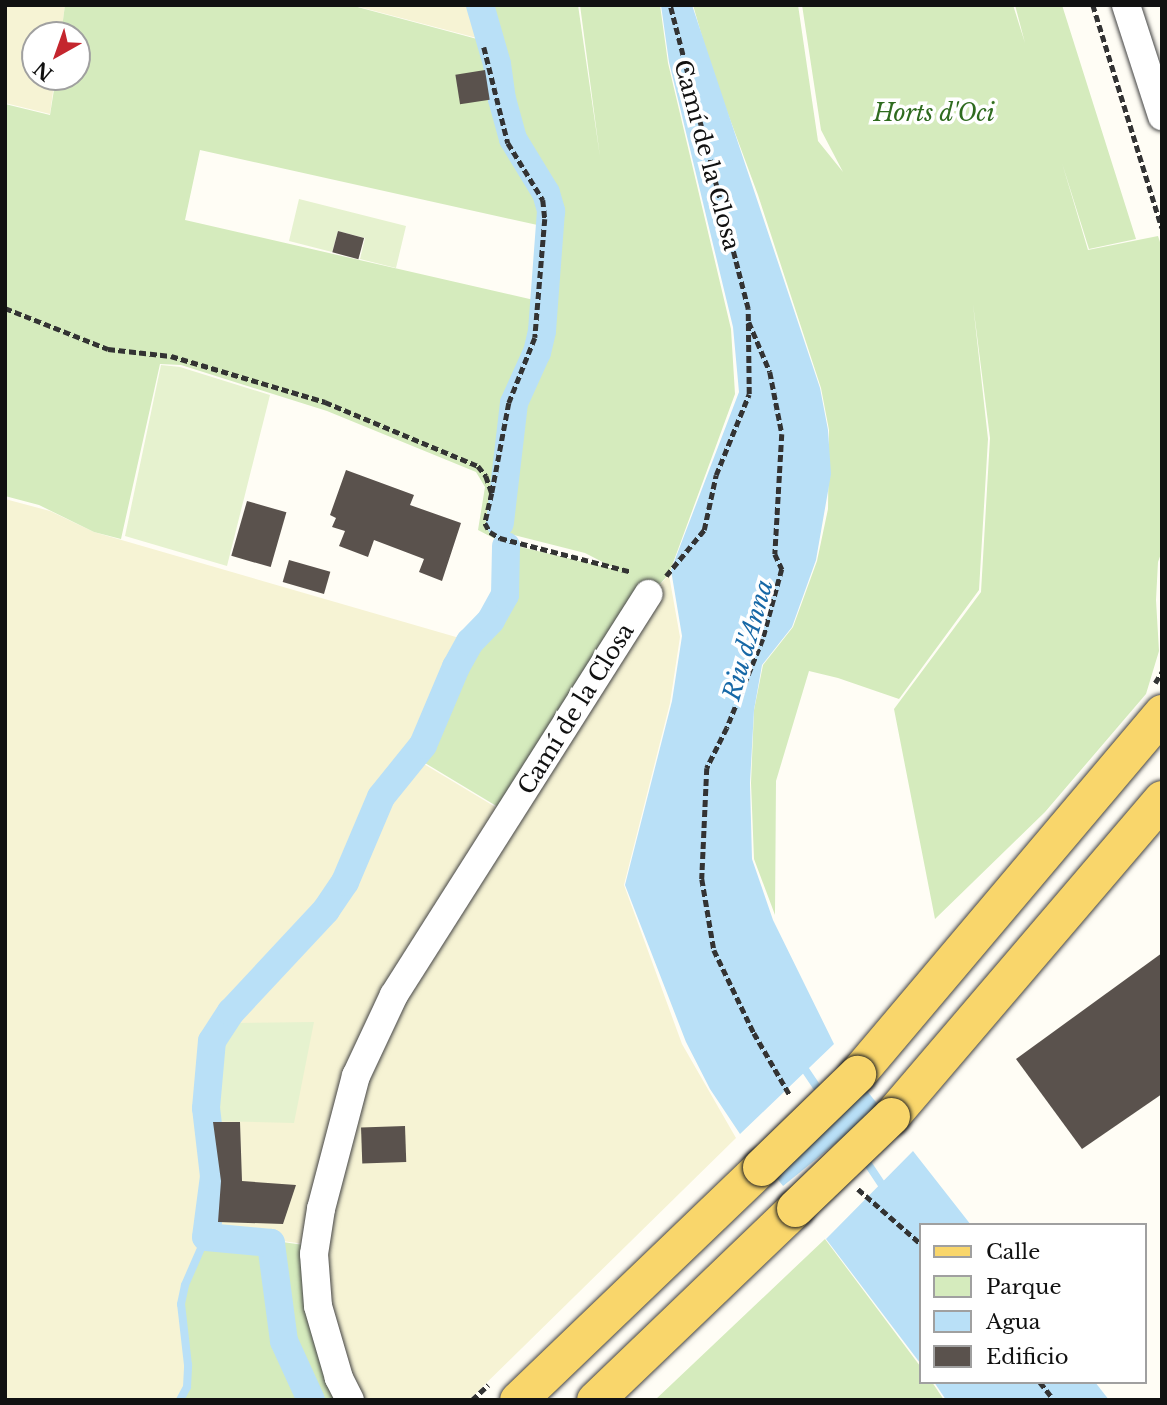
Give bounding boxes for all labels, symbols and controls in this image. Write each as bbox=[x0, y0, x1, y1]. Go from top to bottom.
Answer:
north arrow bbox=[21, 21, 91, 91]
text: N bbox=[29, 56, 58, 85]
street label: Camí de la Closa bbox=[668, 56, 746, 254]
park label: Horts d'Oci bbox=[873, 99, 995, 127]
water label: Riu d'Anna bbox=[717, 576, 779, 704]
street label: Camí de la Closa bbox=[512, 618, 640, 800]
legend bbox=[918, 1223, 1146, 1384]
text: Calle bbox=[986, 1239, 1040, 1265]
text: Parque bbox=[986, 1274, 1061, 1300]
text: Agua bbox=[986, 1309, 1041, 1335]
text: Edificio bbox=[986, 1344, 1068, 1370]

